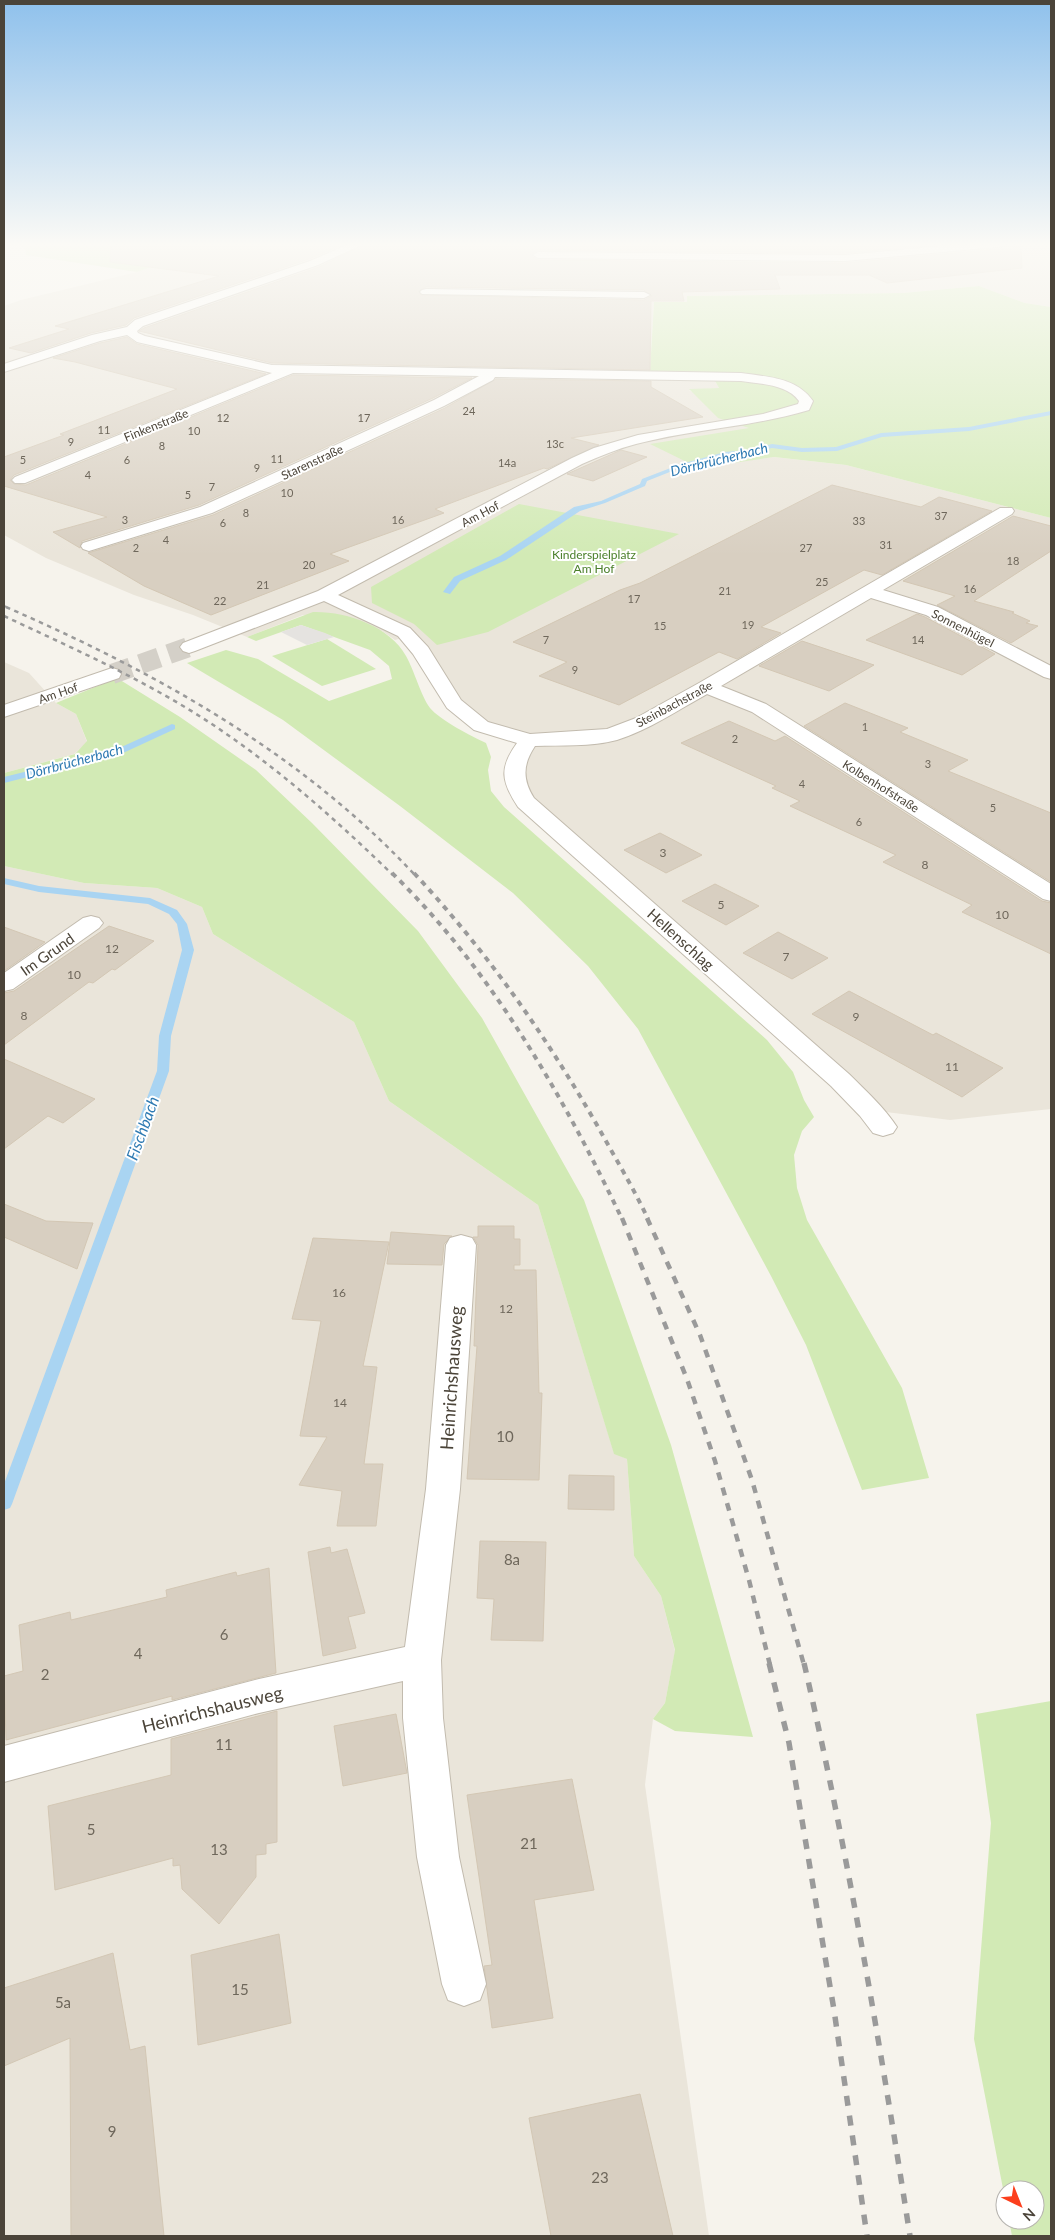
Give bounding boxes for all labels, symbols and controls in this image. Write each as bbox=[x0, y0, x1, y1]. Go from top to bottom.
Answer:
house number: 24 bbox=[463, 404, 476, 417]
street label: Finkenstraße bbox=[122, 405, 190, 445]
house number: 12 bbox=[217, 411, 229, 424]
house number: 17 bbox=[358, 411, 370, 424]
house number: 11 bbox=[98, 423, 110, 436]
house number: 10 bbox=[188, 424, 201, 437]
house number: 9 bbox=[68, 435, 74, 448]
house number: 13c bbox=[546, 437, 564, 450]
house number: 8 bbox=[159, 439, 165, 452]
water label: Dörrbrücherbach bbox=[668, 439, 770, 479]
street label: Starenstraße bbox=[279, 441, 345, 483]
house number: 11 bbox=[271, 452, 283, 465]
house number: 5 bbox=[20, 453, 26, 466]
house number: 6 bbox=[124, 453, 130, 466]
house number: 14a bbox=[498, 456, 516, 469]
house number: 9 bbox=[254, 461, 260, 474]
house number: 4 bbox=[85, 468, 92, 481]
house number: 7 bbox=[209, 480, 215, 493]
house number: 10 bbox=[281, 486, 294, 499]
house number: 5 bbox=[185, 488, 191, 501]
street label: Am Hof bbox=[458, 497, 502, 530]
house number: 8 bbox=[243, 506, 249, 519]
house number: 37 bbox=[935, 509, 947, 522]
house number: 3 bbox=[122, 513, 128, 526]
house number: 16 bbox=[392, 513, 404, 526]
house number: 33 bbox=[853, 514, 865, 527]
house number: 6 bbox=[220, 516, 226, 529]
house number: 4 bbox=[163, 533, 170, 546]
house number: 31 bbox=[880, 538, 892, 551]
house number: 2 bbox=[133, 541, 139, 554]
house number: 27 bbox=[800, 541, 812, 554]
park label: Kinderspielplatz Am Hof bbox=[552, 547, 637, 576]
house number: 18 bbox=[1007, 554, 1019, 567]
house number: 20 bbox=[303, 558, 316, 571]
house number: 25 bbox=[816, 575, 828, 588]
house number: 21 bbox=[257, 578, 269, 591]
house number: 16 bbox=[964, 582, 976, 595]
house number: 21 bbox=[719, 584, 731, 597]
house number: 17 bbox=[628, 592, 640, 605]
house number: 22 bbox=[214, 594, 226, 607]
street label: Sonnenhügel bbox=[929, 606, 997, 650]
house number: 19 bbox=[742, 618, 754, 631]
house number: 15 bbox=[654, 619, 666, 632]
house number: 7 bbox=[543, 633, 549, 646]
house number: 14 bbox=[912, 633, 925, 646]
house number: 9 bbox=[572, 663, 578, 676]
street label: Steinbachstraße bbox=[633, 678, 715, 730]
street label: Am Hof bbox=[36, 679, 81, 707]
house number: 1 bbox=[862, 720, 868, 733]
house number: 2 bbox=[732, 732, 738, 745]
water label: Dörrbrücherbach bbox=[24, 740, 124, 782]
street label: Kolbenhofstraße bbox=[840, 756, 922, 816]
house number: 3 bbox=[925, 757, 931, 770]
house number: 4 bbox=[799, 777, 806, 790]
house number: 5 bbox=[990, 801, 996, 814]
house number: 6 bbox=[856, 815, 862, 828]
house number: 3 bbox=[660, 845, 667, 860]
house number: 8 bbox=[922, 857, 929, 872]
house number: 5 bbox=[718, 897, 725, 912]
street label: Hellenschlag bbox=[644, 904, 718, 974]
house number: 10 bbox=[995, 907, 1009, 922]
street label: Im Grund bbox=[17, 929, 77, 979]
house number: 12 bbox=[105, 941, 119, 956]
house number: 7 bbox=[783, 949, 790, 964]
house number: 10 bbox=[67, 967, 81, 982]
house number: 8 bbox=[21, 1008, 28, 1023]
house number: 9 bbox=[853, 1009, 860, 1024]
house number: 11 bbox=[945, 1059, 959, 1074]
water label: Fischbach bbox=[122, 1093, 162, 1163]
house number: 16 bbox=[332, 1285, 346, 1300]
house number: 12 bbox=[499, 1301, 513, 1316]
street label: Heinrichshausweg bbox=[435, 1305, 467, 1451]
house number: 14 bbox=[333, 1395, 347, 1410]
house number: 10 bbox=[496, 1427, 514, 1445]
house number: 8a bbox=[504, 1550, 520, 1568]
house number: 6 bbox=[220, 1625, 229, 1643]
house number: 4 bbox=[134, 1644, 143, 1662]
house number: 2 bbox=[41, 1665, 49, 1683]
street label: Heinrichshausweg bbox=[139, 1681, 285, 1737]
house number: 11 bbox=[215, 1735, 233, 1753]
house number: 5 bbox=[87, 1820, 95, 1838]
house number: 21 bbox=[520, 1834, 538, 1852]
house number: 13 bbox=[210, 1840, 228, 1858]
house number: 15 bbox=[231, 1980, 249, 1998]
house number: 5a bbox=[55, 1993, 71, 2011]
house number: 9 bbox=[108, 2122, 116, 2140]
house number: 23 bbox=[591, 2168, 609, 2186]
north arrow bbox=[995, 2180, 1045, 2230]
text: N bbox=[1019, 2205, 1039, 2225]

